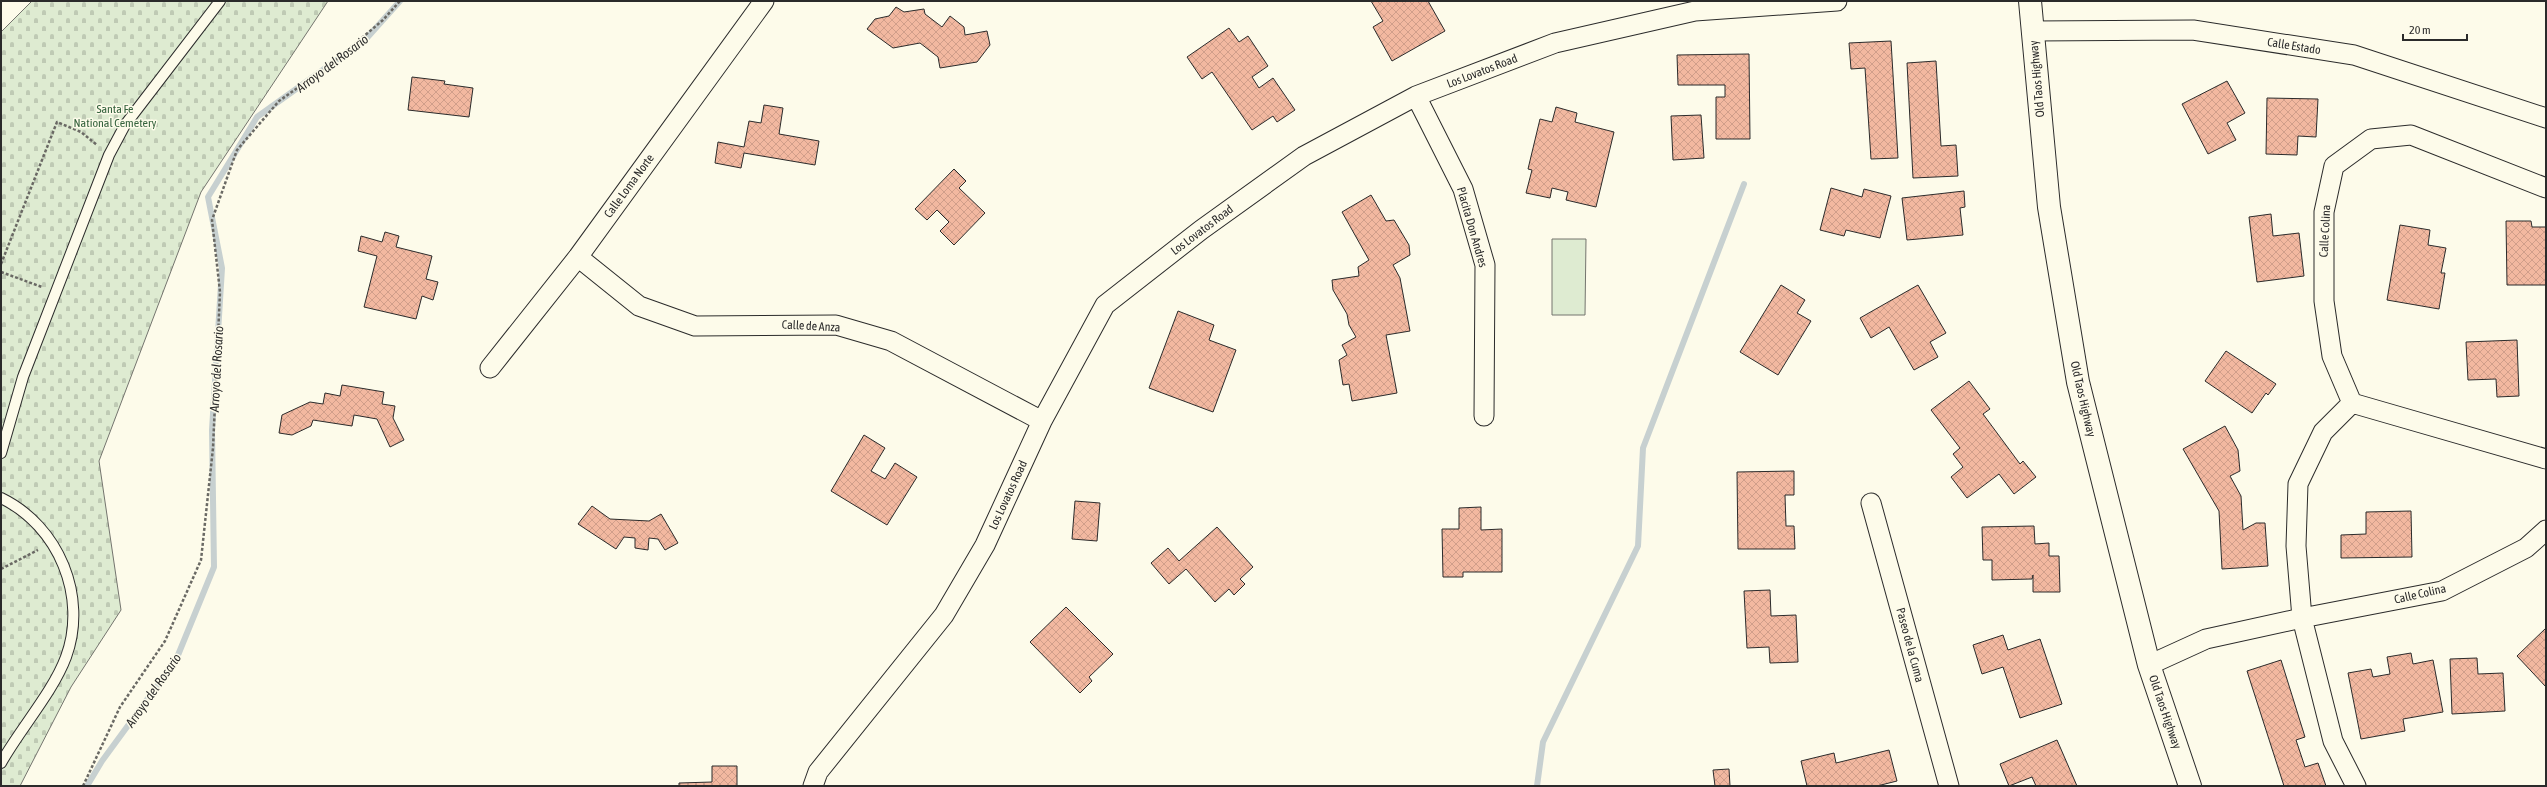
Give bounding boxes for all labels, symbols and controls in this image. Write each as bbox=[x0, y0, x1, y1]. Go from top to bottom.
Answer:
scale bar bbox=[2403, 16, 2467, 42]
text: 20 m bbox=[2409, 23, 2431, 37]
water label: Arroyo del Rosario bbox=[293, 31, 371, 96]
street label: Calle Estado bbox=[2266, 35, 2322, 57]
street label: Old Taos Highway bbox=[2027, 40, 2047, 118]
street label: Los Lovatos Road bbox=[1445, 51, 1519, 91]
park label: Santa Fe National Cemetery bbox=[74, 102, 157, 130]
street label: Calle Loma Norte bbox=[601, 151, 657, 221]
street label: Placita Don Andres bbox=[1454, 185, 1490, 269]
street label: Los Lovatos Road bbox=[1168, 202, 1236, 258]
street label: Calle Colina bbox=[2317, 204, 2333, 258]
street label: Calle de Anza bbox=[781, 317, 841, 335]
water label: Arroyo del Rosario bbox=[207, 326, 226, 413]
street label: Old Taos Highway bbox=[2067, 360, 2099, 438]
street label: Los Lovatos Road bbox=[986, 458, 1030, 532]
street label: Calle Colina bbox=[2393, 581, 2447, 607]
street label: Paseo de la Cuma bbox=[1893, 606, 1927, 684]
water label: Arroyo del Rosario bbox=[122, 651, 184, 731]
street label: Old Taos Highway bbox=[2146, 673, 2184, 751]

